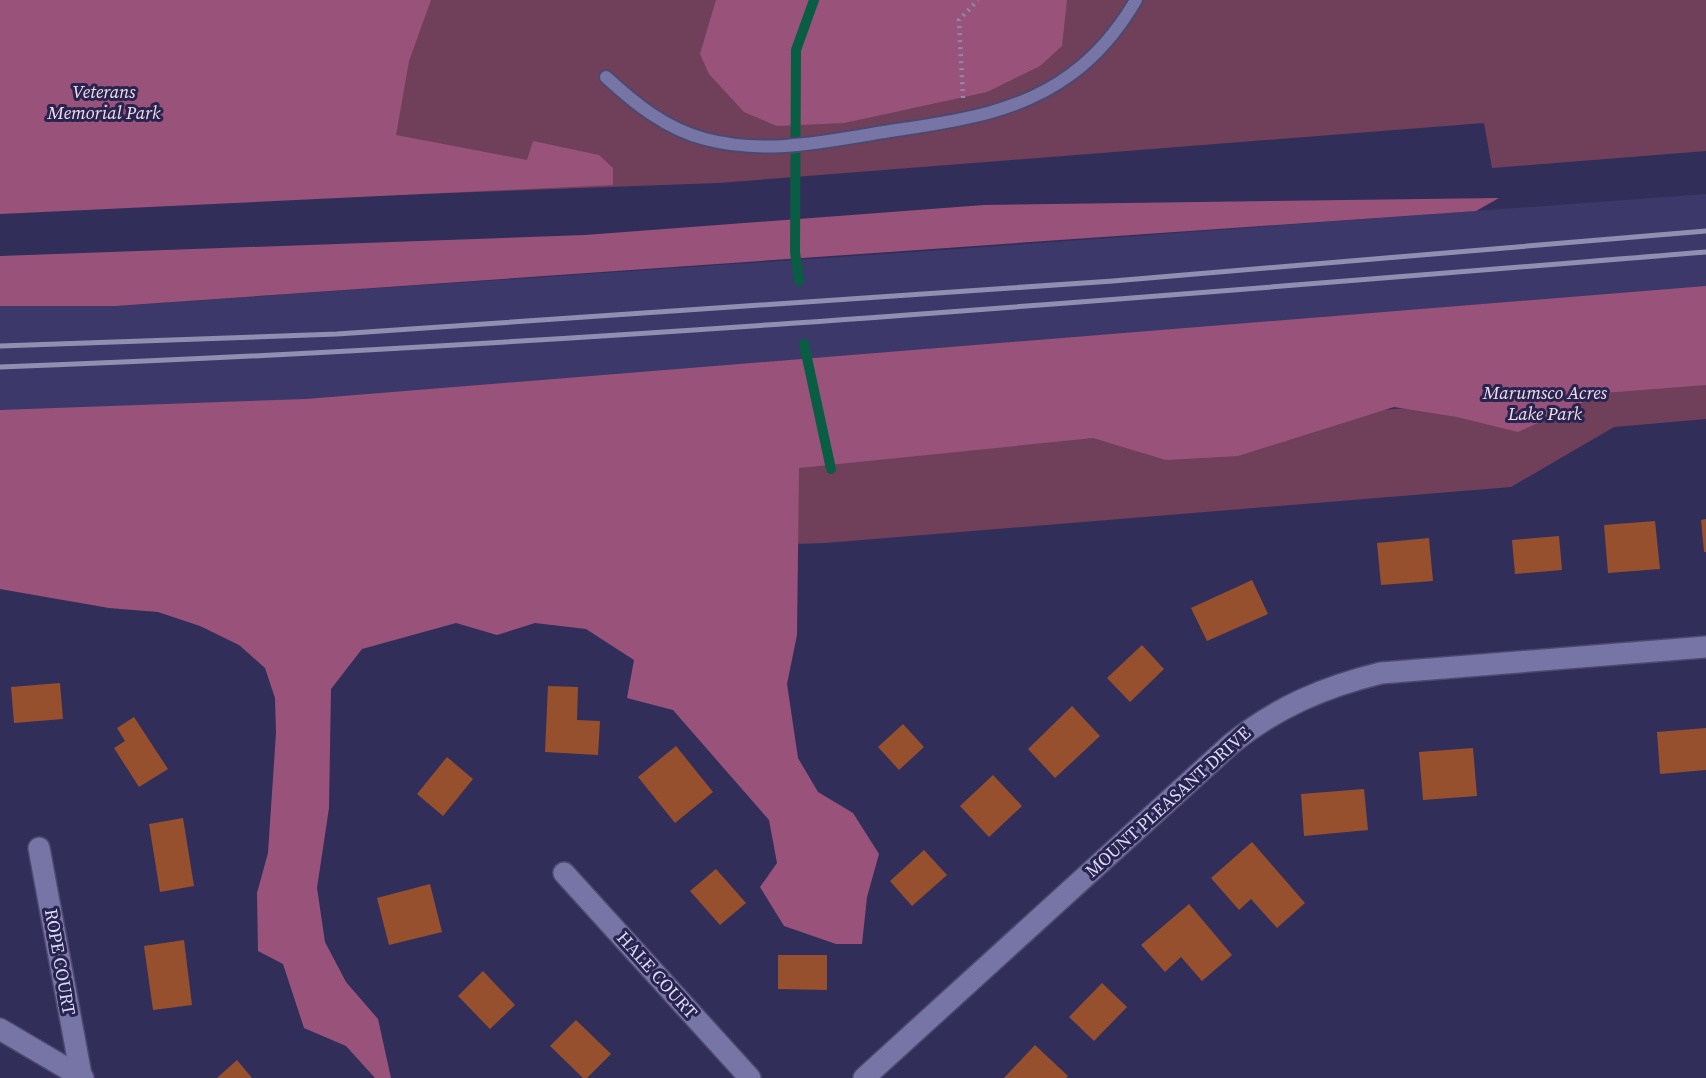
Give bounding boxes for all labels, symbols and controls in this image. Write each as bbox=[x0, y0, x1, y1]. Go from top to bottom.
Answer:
park label: Veterans Memorial Park bbox=[47, 79, 161, 125]
park label: Marumsco Acres Lake Park bbox=[1482, 380, 1608, 426]
street label: MOUNT PLEASANT DRIVE bbox=[1079, 720, 1256, 883]
street label: ROPE COURT bbox=[39, 907, 82, 1017]
street label: HALE COURT bbox=[611, 925, 704, 1024]

